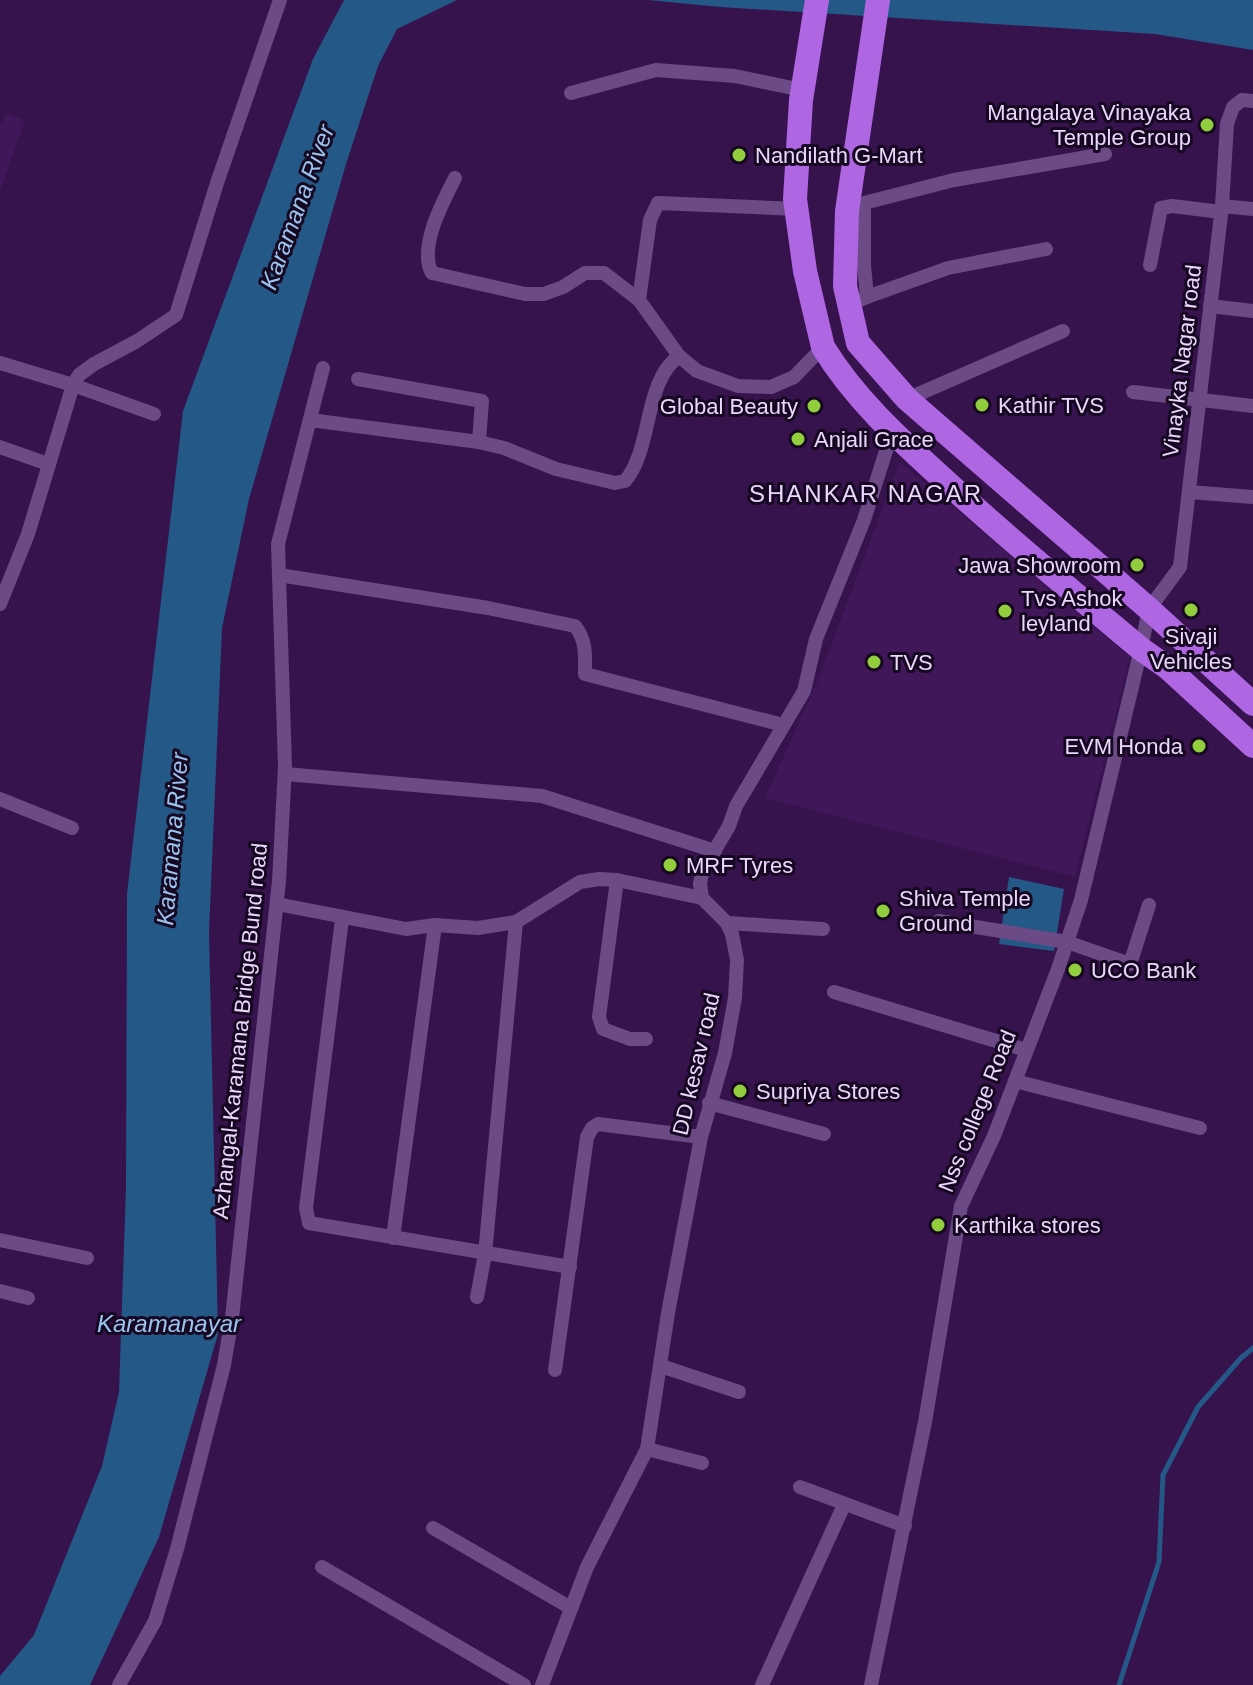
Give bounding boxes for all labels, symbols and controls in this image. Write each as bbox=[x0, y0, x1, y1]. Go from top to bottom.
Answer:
place label: Mangalaya Vinayaka Temple Group bbox=[987, 100, 1192, 150]
marker: Mangalaya Vinayaka Temple Group bbox=[1198, 116, 1216, 134]
water label: Karamana River bbox=[255, 120, 340, 293]
place label: Nandilath G-Mart bbox=[755, 143, 923, 168]
marker: Nandilath G-Mart bbox=[730, 146, 748, 164]
street label: Vinayka Nagar road bbox=[1158, 263, 1206, 459]
place label: Kathir TVS bbox=[998, 393, 1104, 418]
place label: Global Beauty bbox=[660, 394, 798, 419]
marker: Kathir TVS bbox=[973, 396, 991, 414]
marker: Global Beauty bbox=[805, 397, 823, 415]
place label: Anjali Grace bbox=[814, 427, 934, 452]
marker: Anjali Grace bbox=[789, 430, 807, 448]
district label: SHANKAR NAGAR bbox=[749, 480, 983, 507]
place label: Jawa Showroom bbox=[958, 553, 1121, 578]
marker: Jawa Showroom bbox=[1128, 556, 1146, 574]
place label: Tvs Ashok leyland bbox=[1021, 586, 1123, 636]
marker: Sivaji Vehicles bbox=[1182, 601, 1200, 619]
marker: Tvs Ashok leyland bbox=[996, 602, 1014, 620]
place label: Sivaji Vehicles bbox=[1150, 624, 1232, 674]
place label: TVS bbox=[890, 650, 933, 675]
marker: TVS bbox=[865, 653, 883, 671]
place label: EVM Honda bbox=[1064, 734, 1184, 759]
marker: EVM Honda bbox=[1190, 737, 1208, 755]
water label: Karamana River bbox=[151, 750, 193, 927]
street label: Azhangal-Karamana Bridge Bund road bbox=[208, 842, 272, 1220]
place label: MRF Tyres bbox=[686, 853, 793, 878]
marker: MRF Tyres bbox=[661, 856, 679, 874]
place label: Shiva Temple Ground bbox=[899, 886, 1031, 936]
marker: Shiva Temple Ground bbox=[874, 902, 892, 920]
place label: UCO Bank bbox=[1091, 958, 1197, 983]
marker: UCO Bank bbox=[1066, 961, 1084, 979]
street label: DD kesav road bbox=[667, 990, 725, 1138]
street label: Nss college Road bbox=[933, 1026, 1021, 1196]
place label: Supriya Stores bbox=[756, 1079, 900, 1104]
marker: Supriya Stores bbox=[731, 1082, 749, 1100]
place label: Karthika stores bbox=[954, 1213, 1101, 1238]
marker: Karthika stores bbox=[929, 1216, 947, 1234]
water label: Karamanayar bbox=[97, 1310, 242, 1337]

